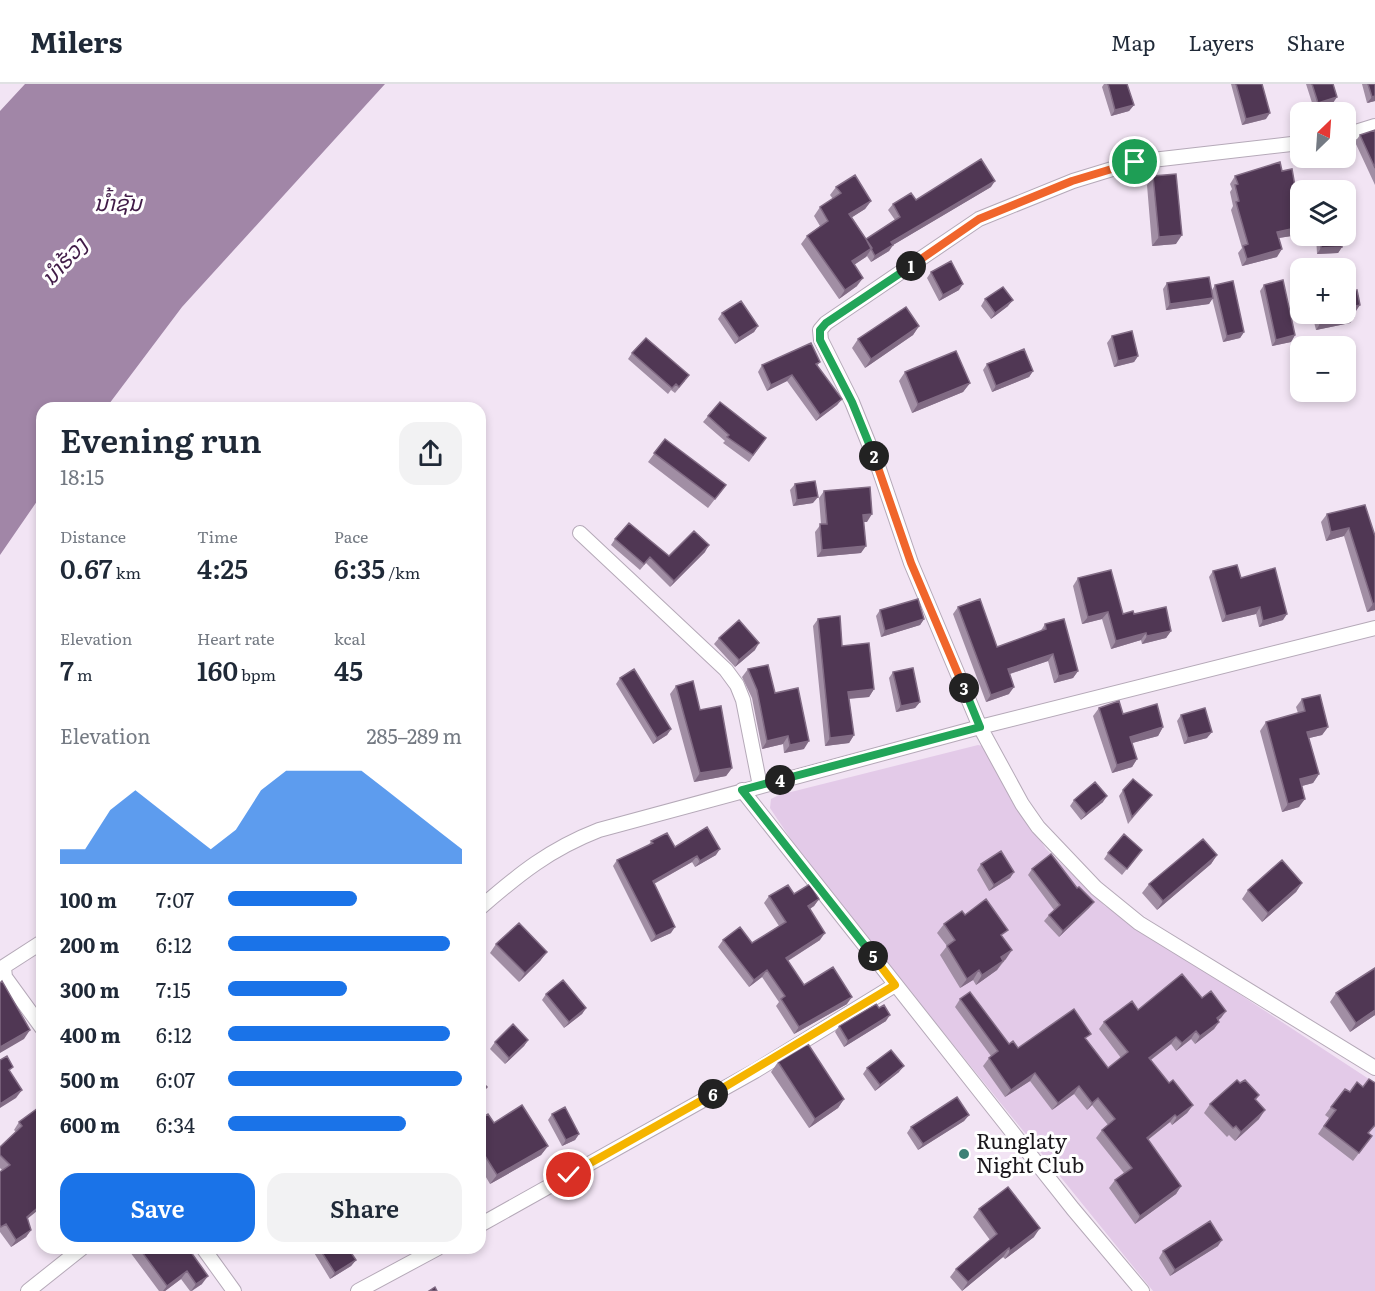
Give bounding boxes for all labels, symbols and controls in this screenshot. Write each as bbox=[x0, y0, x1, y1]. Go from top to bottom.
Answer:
text: Milers bbox=[30, 20, 122, 62]
text: Map bbox=[1111, 26, 1156, 57]
text: Layers bbox=[1189, 26, 1254, 57]
text: Share bbox=[1287, 26, 1345, 57]
north arrow bbox=[1290, 102, 1356, 168]
map controls bbox=[1290, 102, 1356, 402]
pin bbox=[1109, 136, 1160, 187]
icon: arrive bbox=[1118, 145, 1151, 178]
button: layers bbox=[1290, 180, 1356, 246]
water label: ນ້ຳຊັນ bbox=[94, 185, 143, 218]
water label: ນຳ້ຮວງ bbox=[32, 228, 94, 292]
pin: 1 bbox=[896, 251, 926, 281]
text: 1 bbox=[908, 254, 914, 278]
button: + bbox=[1290, 258, 1356, 324]
button: − bbox=[1290, 336, 1356, 402]
text: Evening run bbox=[60, 414, 262, 463]
button: share bbox=[399, 422, 462, 485]
pin: 2 bbox=[859, 441, 889, 471]
text: 2 bbox=[870, 444, 878, 468]
text: 18:15 bbox=[60, 461, 104, 491]
text: Distance bbox=[60, 524, 126, 548]
text: Time bbox=[197, 524, 238, 548]
text: Pace bbox=[334, 524, 368, 548]
text: 0.67 bbox=[60, 548, 113, 587]
text: 4:25 bbox=[197, 548, 248, 587]
text: 6:35 bbox=[334, 548, 385, 587]
text: km bbox=[113, 560, 141, 584]
text: /km bbox=[385, 560, 420, 584]
text: Elevation bbox=[60, 626, 132, 650]
text: Heart rate bbox=[197, 626, 275, 650]
text: kcal bbox=[334, 626, 366, 650]
text: 7 bbox=[60, 650, 74, 689]
text: 160 bbox=[197, 650, 238, 689]
text: 45 bbox=[334, 650, 363, 689]
text: m bbox=[74, 662, 93, 686]
text: bpm bbox=[238, 662, 276, 686]
pin: 3 bbox=[949, 673, 979, 703]
text: 3 bbox=[960, 676, 968, 700]
text: Elevation bbox=[60, 720, 150, 750]
text: 285–289 m bbox=[366, 720, 462, 750]
pin: 4 bbox=[765, 765, 795, 795]
text: 4 bbox=[775, 768, 785, 792]
text: 100 m bbox=[60, 884, 117, 914]
text: 7:07 bbox=[156, 884, 194, 914]
text: 200 m bbox=[60, 929, 119, 959]
text: 6:12 bbox=[156, 929, 192, 959]
pin: 5 bbox=[858, 941, 888, 971]
text: 5 bbox=[869, 944, 877, 968]
text: 300 m bbox=[60, 974, 120, 1004]
text: 7:15 bbox=[156, 974, 191, 1004]
text: 400 m bbox=[60, 1019, 121, 1049]
text: 6:12 bbox=[156, 1019, 192, 1049]
text: 500 m bbox=[60, 1064, 119, 1094]
text: 6:07 bbox=[156, 1064, 195, 1094]
pin: 6 bbox=[698, 1079, 728, 1109]
text: 6 bbox=[708, 1082, 718, 1106]
text: 600 m bbox=[60, 1109, 120, 1139]
text: 6:34 bbox=[156, 1109, 195, 1139]
place label: Runglaty Night Club bbox=[976, 1124, 1084, 1179]
marker: Runglaty Night Club bbox=[957, 1147, 971, 1161]
pin bbox=[543, 1149, 594, 1200]
icon: check bbox=[552, 1158, 585, 1191]
button: Save bbox=[60, 1173, 255, 1242]
button: Share bbox=[267, 1173, 462, 1242]

